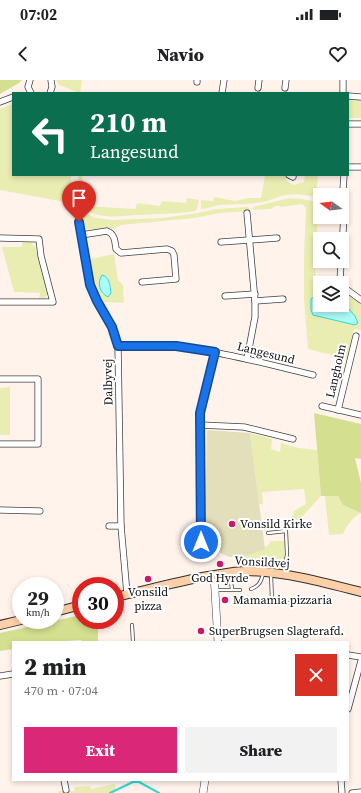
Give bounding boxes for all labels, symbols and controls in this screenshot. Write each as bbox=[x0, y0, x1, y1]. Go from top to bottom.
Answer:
text: 07:02 bbox=[20, 4, 57, 25]
text: Navio bbox=[157, 42, 204, 67]
icon: back bbox=[12, 43, 34, 65]
icon: heart bbox=[327, 43, 349, 65]
text: 210 m bbox=[90, 103, 167, 141]
icon: left bbox=[24, 108, 76, 160]
text: Langesund bbox=[90, 139, 178, 164]
pin bbox=[62, 181, 96, 222]
icon: arrive bbox=[68, 187, 90, 209]
north arrow bbox=[313, 188, 349, 224]
map controls bbox=[313, 188, 349, 312]
button: search bbox=[313, 232, 349, 268]
button: layers bbox=[313, 276, 349, 312]
street label: Langesund bbox=[235, 338, 297, 368]
street label: Langholm bbox=[322, 342, 350, 399]
street label: Dalbyvej bbox=[100, 359, 116, 405]
place label: Vonsild Kirke bbox=[240, 516, 312, 532]
marker: Vonsild Kirke bbox=[227, 519, 237, 529]
position arrow bbox=[180, 521, 222, 563]
street label: Vonsildvej bbox=[234, 553, 290, 571]
marker: God Hyrde bbox=[215, 559, 225, 569]
place label: God Hyrde bbox=[191, 570, 249, 586]
marker: Vonsild pizza bbox=[143, 574, 153, 584]
speed limit sign: 30 bbox=[72, 577, 124, 629]
text: 29 bbox=[27, 584, 49, 612]
place label: Vonsild pizza bbox=[128, 584, 168, 614]
place label: Mamamia pizzaria bbox=[233, 592, 333, 608]
marker: Mamamia pizzaria bbox=[220, 595, 230, 605]
text: km/h bbox=[26, 606, 50, 619]
place label: SuperBrugsen Slagterafd. bbox=[209, 623, 344, 639]
marker: SuperBrugsen Slagterafd. bbox=[196, 626, 206, 636]
text: 2 min bbox=[24, 650, 87, 683]
button: close bbox=[295, 654, 337, 696]
text: 470 m · 07:04 bbox=[24, 682, 98, 699]
button: Exit bbox=[24, 727, 177, 773]
button: Share bbox=[185, 727, 337, 773]

